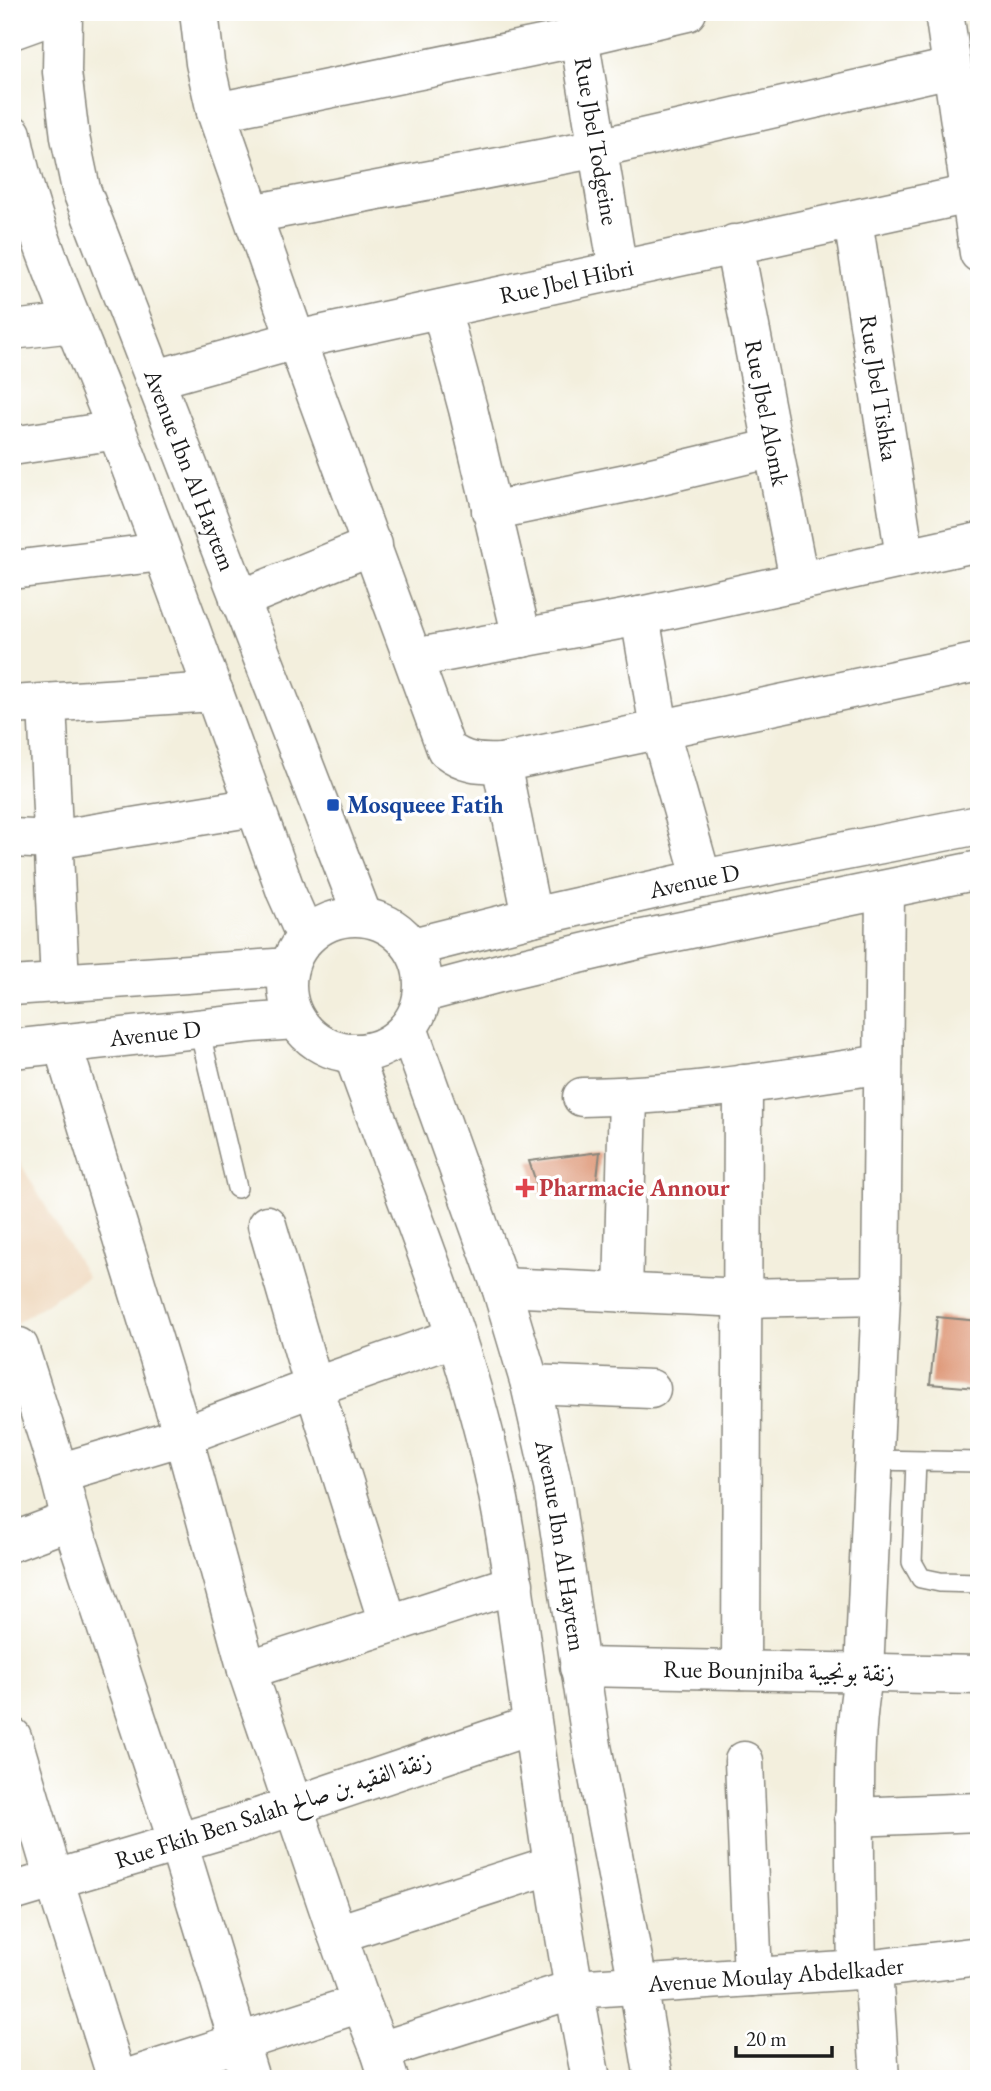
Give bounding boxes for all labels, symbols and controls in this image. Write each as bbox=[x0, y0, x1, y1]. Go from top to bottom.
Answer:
street label: Rue Jbel Todgeine bbox=[568, 55, 626, 227]
street label: Rue Jbel Hibri bbox=[496, 251, 636, 310]
street label: Rue Jbel Tishka bbox=[853, 313, 906, 464]
street label: Rue Jbel Alomk bbox=[738, 337, 797, 489]
street label: Avenue Ibn Al Haytem bbox=[137, 364, 244, 575]
place label: Mosqueee Fatih bbox=[347, 789, 504, 821]
marker: Mosqueee Fatih bbox=[325, 797, 341, 813]
street label: Avenue D bbox=[645, 856, 742, 906]
street label: Avenue D bbox=[107, 1013, 202, 1053]
place label: Pharmacie Annour bbox=[539, 1172, 730, 1203]
marker: Pharmacie Annour bbox=[517, 1180, 533, 1196]
street label: Avenue Ibn Al Haytem bbox=[528, 1436, 594, 1654]
street label: Rue Bounjniba زنقة بونجيبة bbox=[663, 1653, 895, 1688]
street label: Rue Fkih Ben Salah زنقة الفقيه بن صالح bbox=[111, 1744, 436, 1880]
street label: Avenue Moulay Abdelkader bbox=[646, 1949, 906, 1999]
scale bar bbox=[736, 2014, 832, 2058]
text: 20 m bbox=[746, 2025, 787, 2052]

